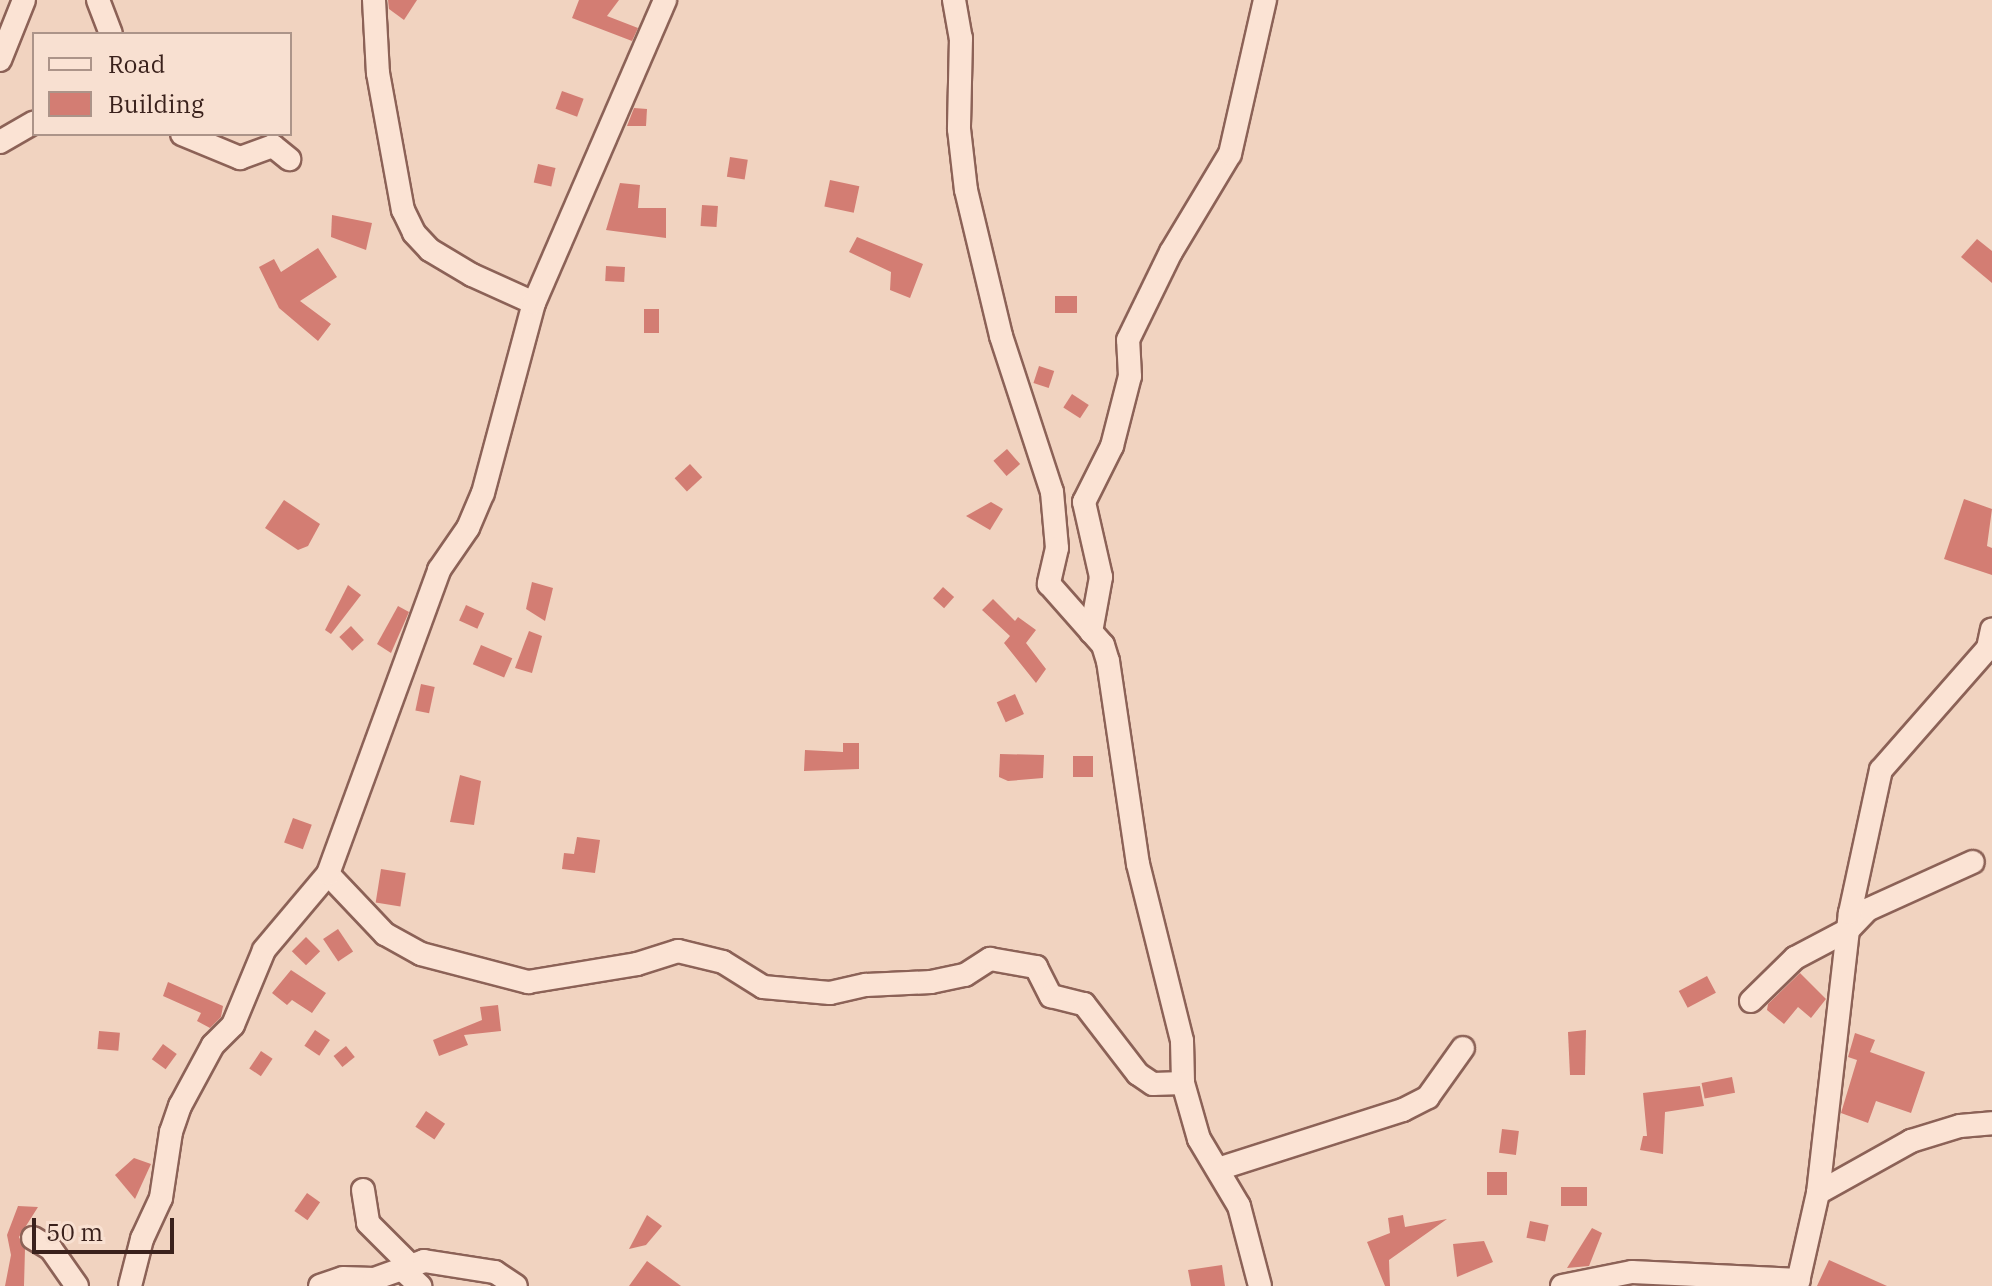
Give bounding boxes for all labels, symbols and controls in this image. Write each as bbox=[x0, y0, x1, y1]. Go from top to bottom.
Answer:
legend bbox=[32, 32, 292, 136]
text: Road bbox=[108, 48, 165, 80]
text: Building bbox=[108, 88, 204, 120]
scale bar bbox=[36, 1202, 178, 1252]
text: 50 m bbox=[46, 1216, 103, 1248]

